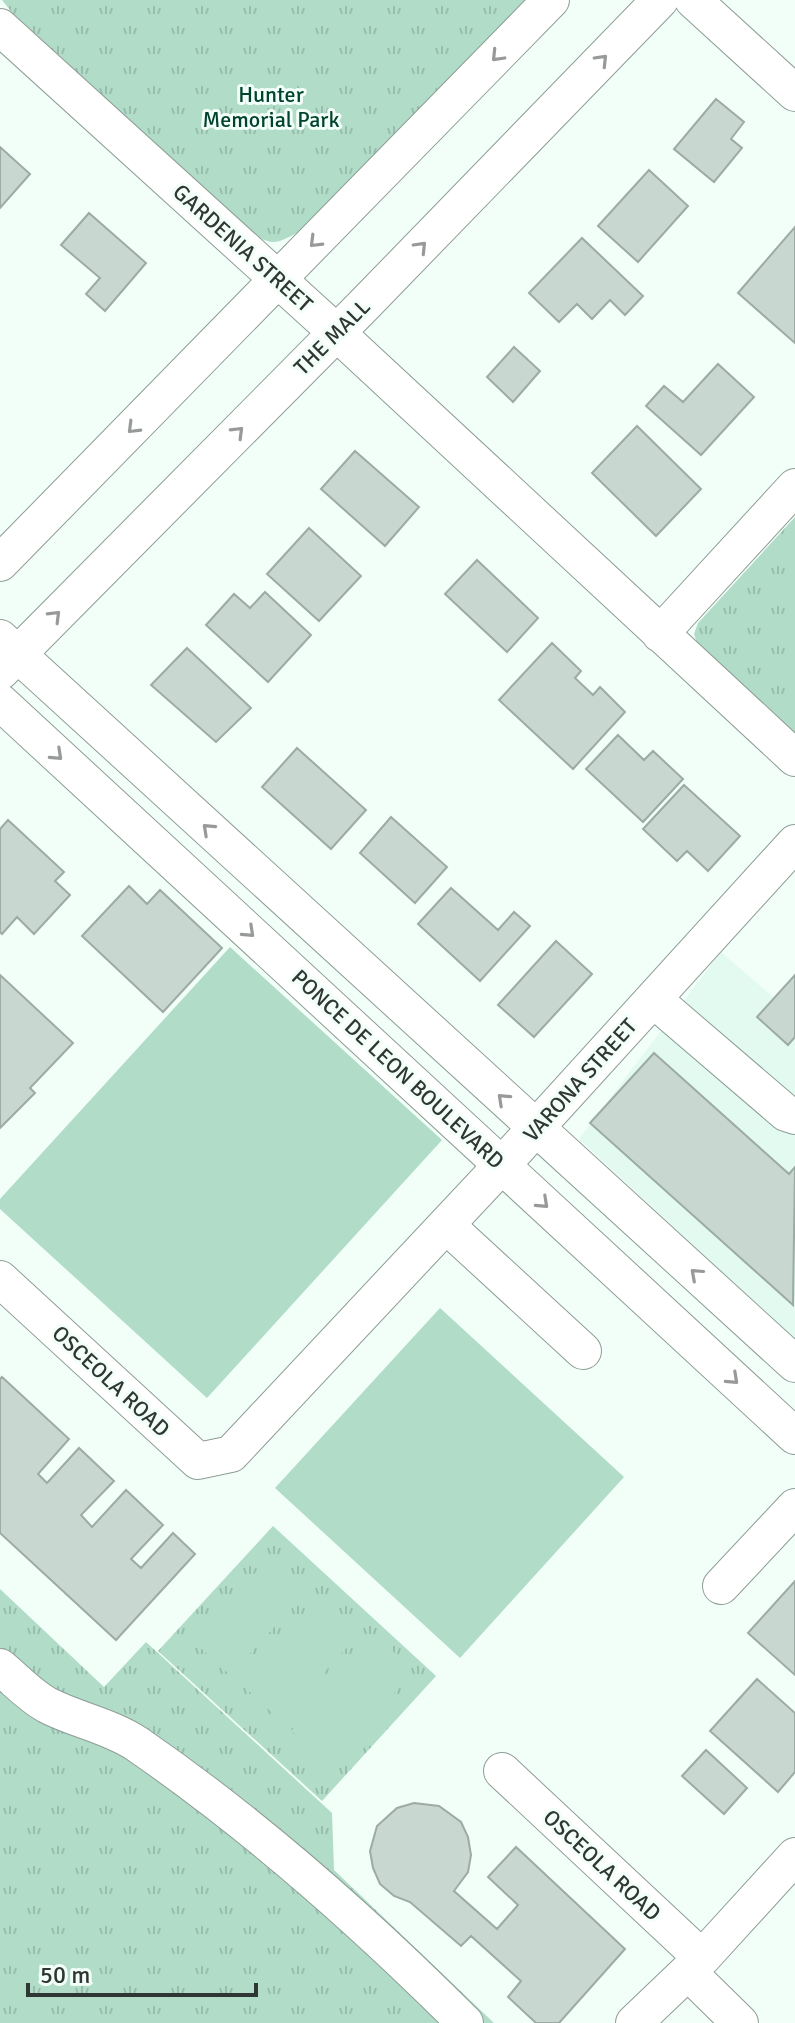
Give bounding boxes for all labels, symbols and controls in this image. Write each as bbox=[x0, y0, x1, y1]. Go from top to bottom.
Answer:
one-way arrow bbox=[492, 47, 506, 61]
one-way arrow bbox=[593, 55, 607, 69]
park label: Hunter Memorial Park bbox=[203, 81, 339, 133]
street label: GARDENIA STREET bbox=[168, 178, 319, 318]
one-way arrow bbox=[310, 233, 325, 247]
one-way arrow bbox=[411, 242, 426, 256]
street label: THE MALL bbox=[288, 293, 376, 381]
one-way arrow bbox=[128, 419, 142, 433]
one-way arrow bbox=[229, 427, 243, 441]
one-way arrow bbox=[45, 611, 60, 625]
one-way arrow bbox=[48, 746, 63, 760]
one-way arrow bbox=[203, 825, 218, 839]
one-way arrow bbox=[239, 922, 254, 936]
street label: PONCE DE LEON BOULEVARD bbox=[286, 964, 510, 1174]
street label: VARONA STREET bbox=[517, 1013, 643, 1147]
one-way arrow bbox=[498, 1094, 512, 1109]
one-way arrow bbox=[533, 1193, 548, 1207]
one-way arrow bbox=[690, 1270, 705, 1284]
street label: OSCEOLA ROAD bbox=[47, 1320, 175, 1442]
one-way arrow bbox=[724, 1370, 739, 1384]
street label: OSCEOLA ROAD bbox=[538, 1804, 666, 1926]
scale bar bbox=[28, 1947, 256, 1997]
text: 50 m bbox=[40, 1960, 90, 1990]

